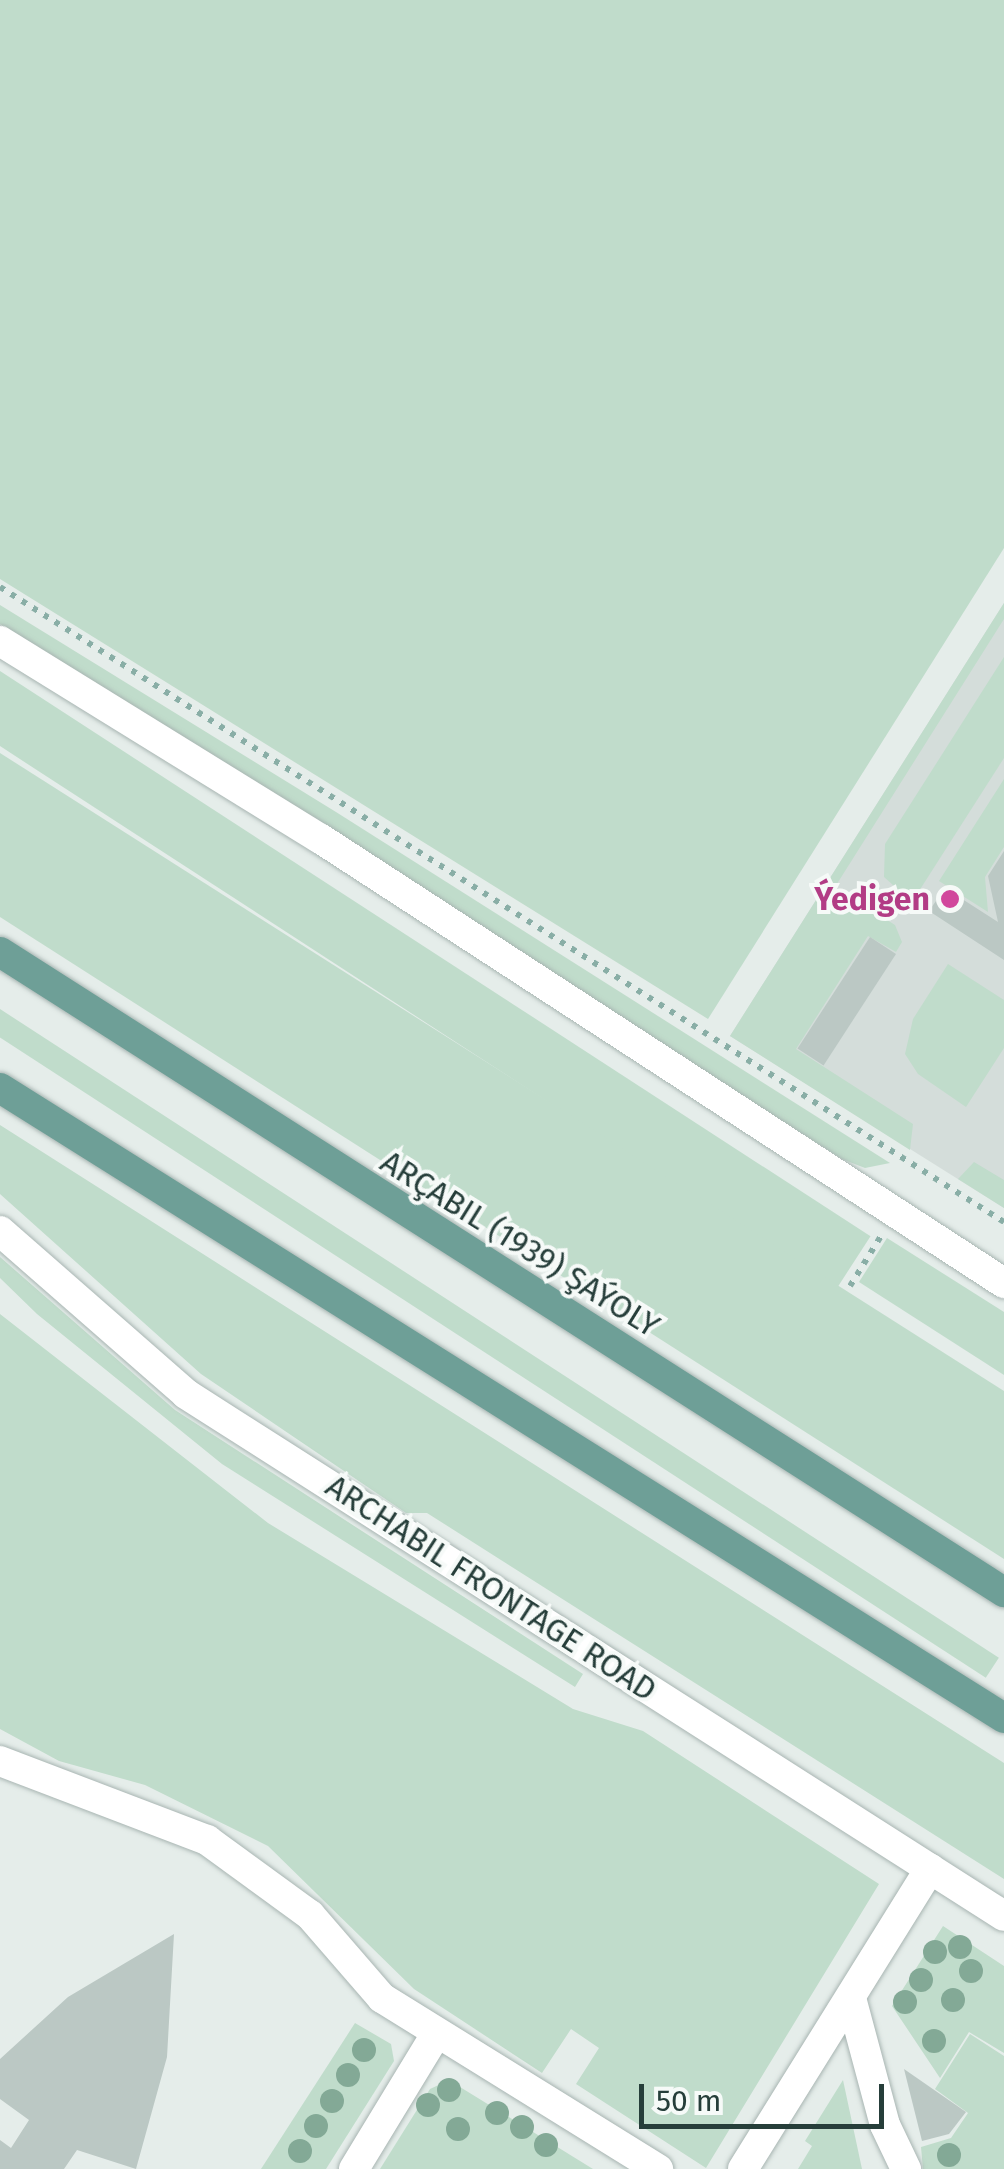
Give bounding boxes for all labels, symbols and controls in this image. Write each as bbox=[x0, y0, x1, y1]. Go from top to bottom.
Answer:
place label: Ýedigen bbox=[814, 880, 930, 918]
marker: Ýedigen bbox=[939, 888, 961, 910]
street label: ARÇABIL (1939) ŞAÝOLY bbox=[374, 1143, 666, 1345]
street label: ARCHABIL FRONTAGE ROAD bbox=[319, 1467, 663, 1709]
scale bar bbox=[644, 2064, 889, 2126]
text: 50 m bbox=[656, 2083, 721, 2119]

